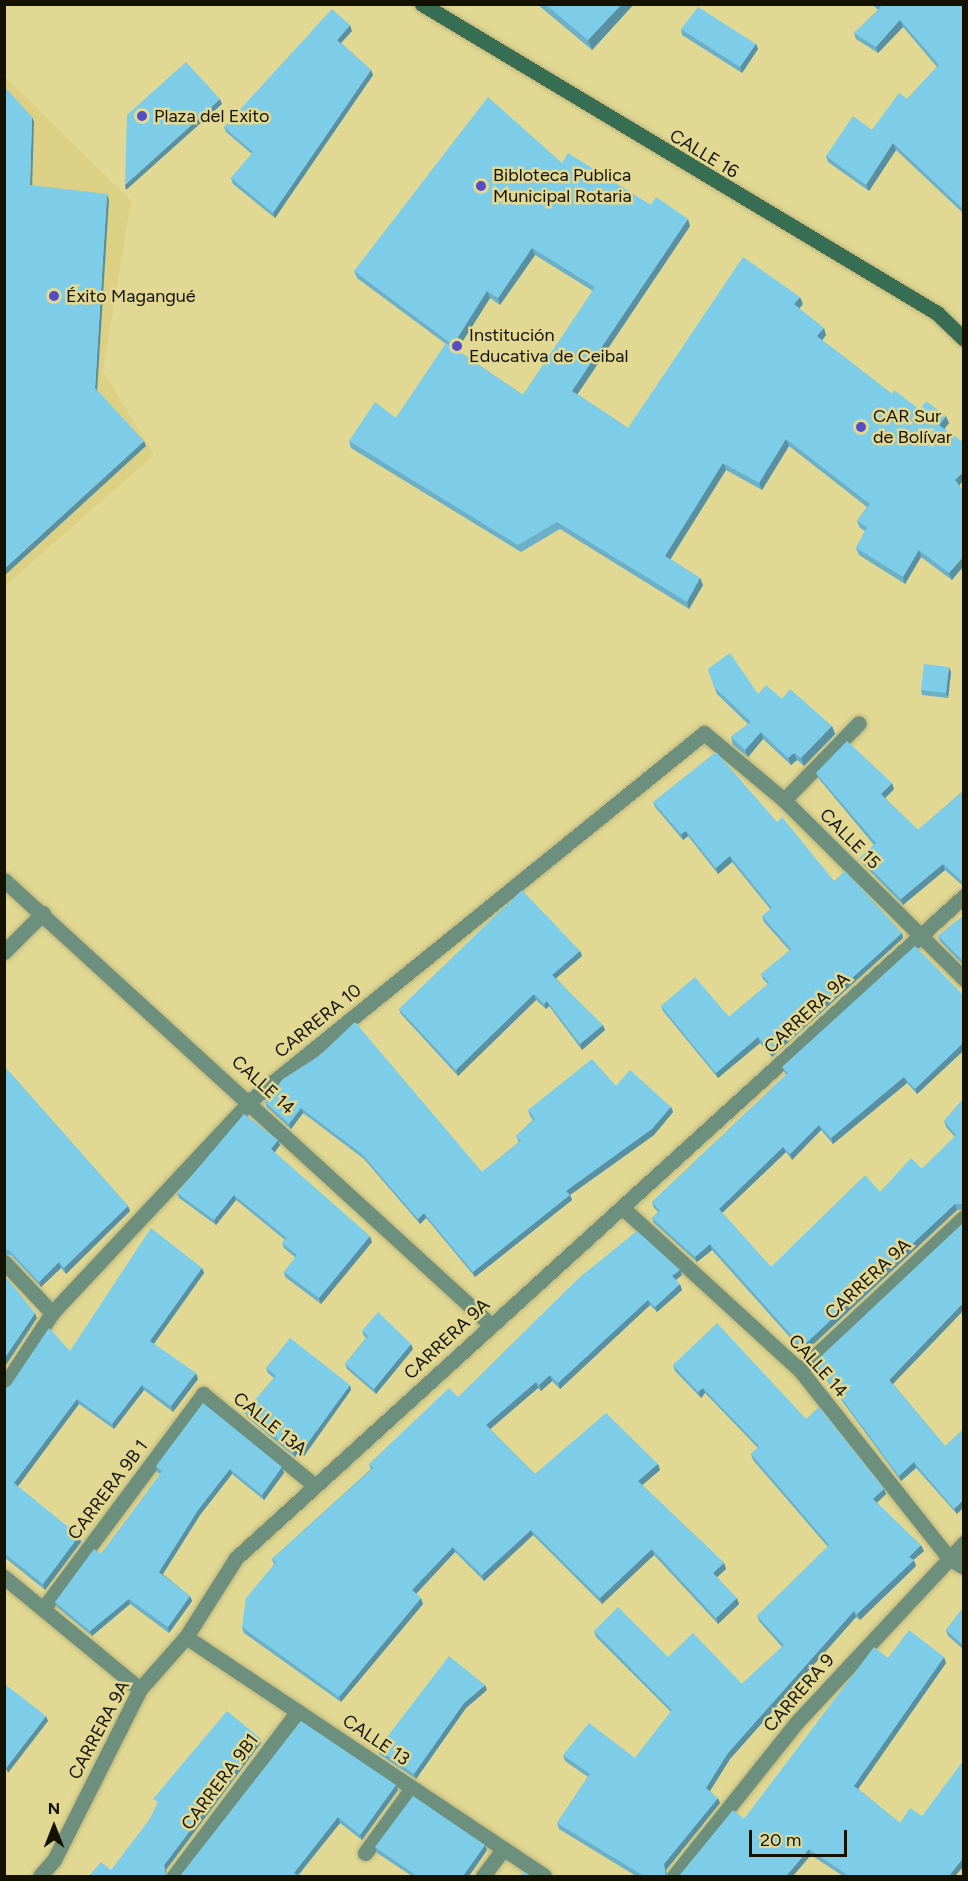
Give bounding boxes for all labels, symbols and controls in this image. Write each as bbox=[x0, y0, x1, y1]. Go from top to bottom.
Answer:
place label: Plaza del Exito bbox=[154, 105, 269, 127]
marker: Plaza del Exito bbox=[135, 109, 149, 123]
street label: CALLE 16 bbox=[666, 125, 742, 183]
place label: Bibloteca Publica Municipal Rotaria bbox=[493, 165, 632, 207]
marker: Bibloteca Publica Municipal Rotaria bbox=[474, 179, 488, 193]
place label: Éxito Magangué bbox=[66, 285, 196, 307]
marker: Éxito Magangué bbox=[47, 289, 61, 303]
place label: Institución Educativa de Ceibal bbox=[469, 325, 628, 368]
marker: Institución Educativa de Ceibal bbox=[450, 339, 464, 353]
place label: CAR Sur de Bolívar bbox=[873, 406, 952, 448]
marker: CAR Sur de Bolívar bbox=[854, 420, 868, 434]
street label: CALLE 15 bbox=[815, 804, 885, 874]
street label: CARRERA 9A bbox=[760, 968, 854, 1058]
street label: CARRERA 10 bbox=[270, 979, 366, 1063]
street label: CALLE 14 bbox=[227, 1051, 299, 1119]
street label: CARRERA 9A bbox=[821, 1234, 915, 1324]
street label: CARRERA 9A bbox=[400, 1294, 494, 1384]
street label: CALLE 14 bbox=[784, 1330, 852, 1402]
street label: CALLE 13A bbox=[229, 1388, 311, 1460]
street label: CARRERA 9B 1 bbox=[63, 1436, 153, 1544]
street label: CARRERA 9 bbox=[759, 1650, 839, 1736]
street label: CARRERA 9A bbox=[64, 1677, 134, 1783]
street label: CALLE 13 bbox=[338, 1710, 414, 1770]
street label: CARRERA 9B1 bbox=[177, 1730, 263, 1834]
north arrow bbox=[24, 1797, 84, 1857]
text: N bbox=[48, 1799, 60, 1818]
scale bar bbox=[752, 1818, 850, 1856]
text: 20 m bbox=[760, 1829, 801, 1851]

